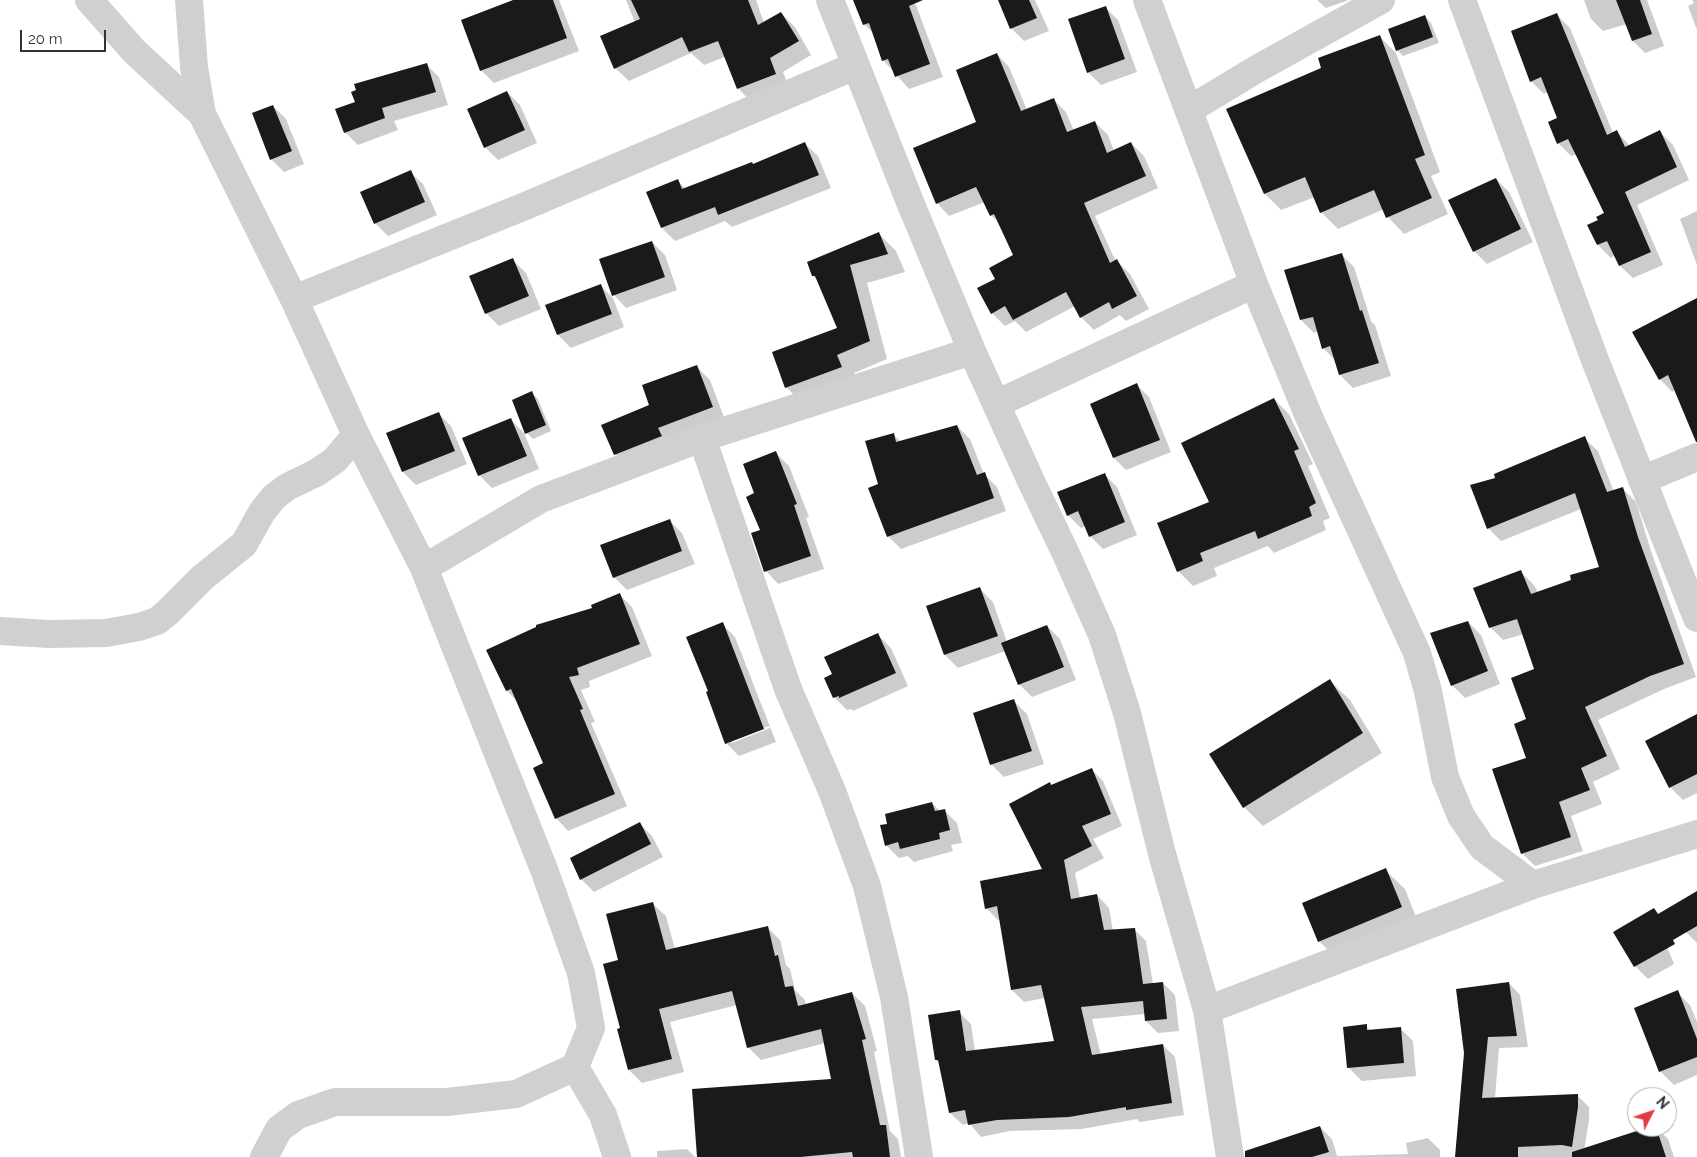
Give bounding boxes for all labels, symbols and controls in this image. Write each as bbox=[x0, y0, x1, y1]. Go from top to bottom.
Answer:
scale bar bbox=[22, 20, 109, 52]
text: 20 m bbox=[28, 30, 63, 48]
north arrow bbox=[1627, 1087, 1677, 1137]
text: N bbox=[1653, 1094, 1672, 1112]

